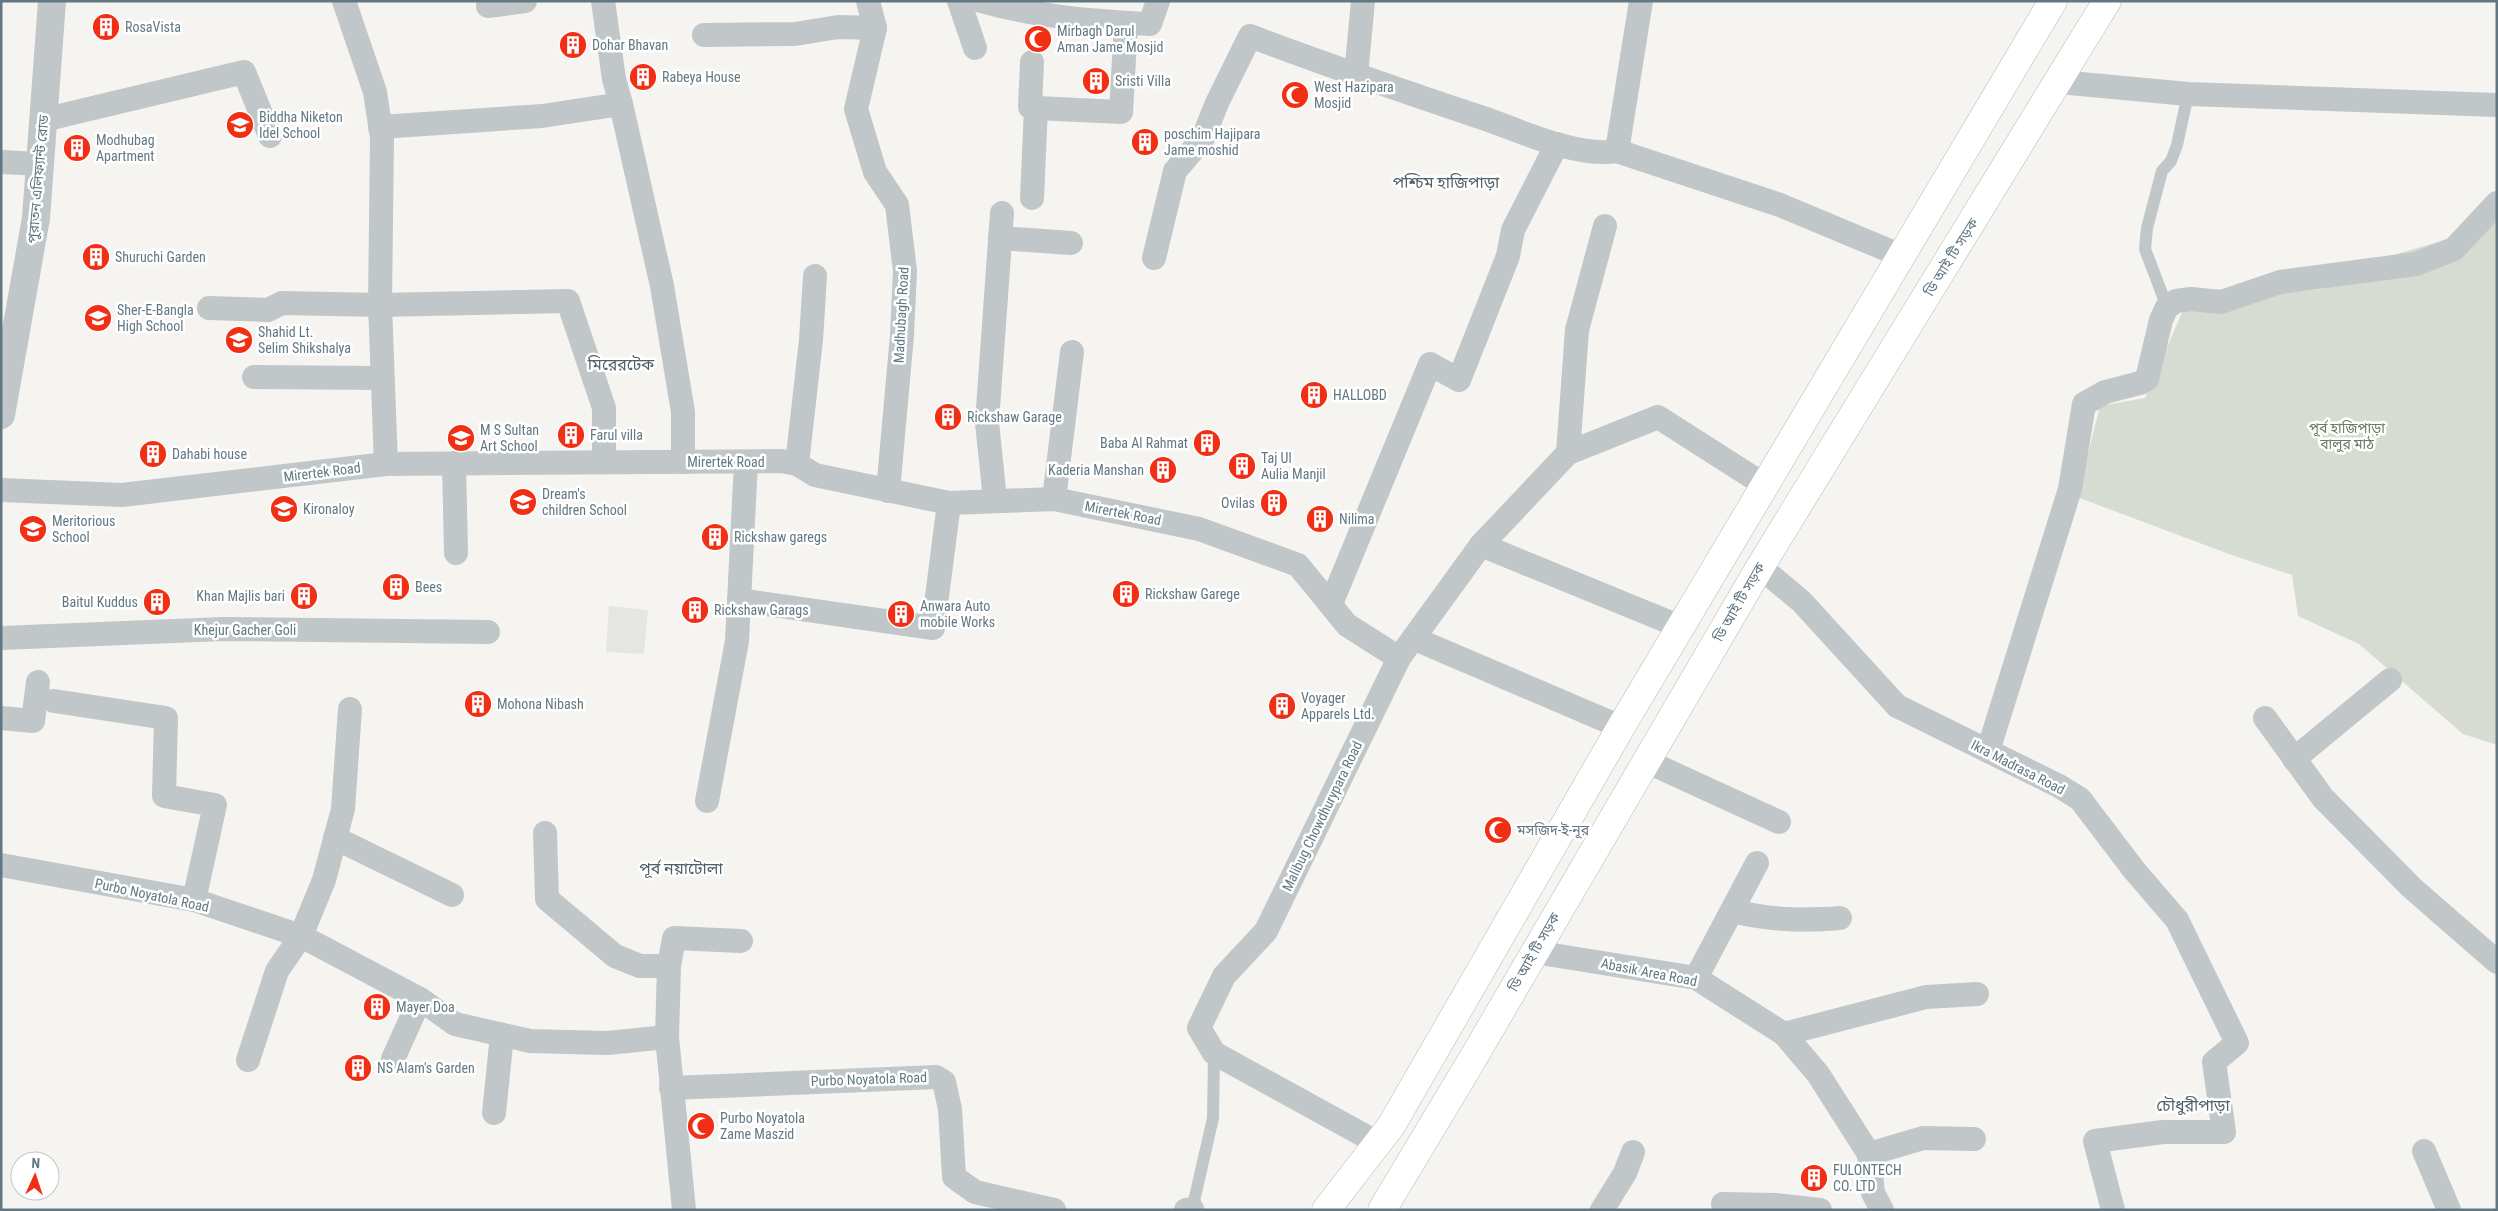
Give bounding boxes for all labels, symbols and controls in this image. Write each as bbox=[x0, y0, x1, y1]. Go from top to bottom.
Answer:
building icon: RosaVista bbox=[91, 12, 121, 42]
place label: RosaVista bbox=[125, 19, 181, 35]
place label: Mirbagh Darul Aman Jame Mosjid bbox=[1057, 23, 1163, 55]
mosque icon: Mirbagh Darul Aman Jame Mosjid bbox=[1023, 24, 1053, 54]
building icon: Dohar Bhavan bbox=[558, 30, 588, 60]
place label: Dohar Bhavan bbox=[592, 37, 668, 53]
building icon: Rabeya House bbox=[628, 62, 658, 92]
building icon: Sristi Villa bbox=[1081, 66, 1111, 96]
place label: Rabeya House bbox=[662, 69, 741, 85]
place label: Sristi Villa bbox=[1115, 73, 1171, 89]
place label: West Hazipara Mosjid bbox=[1314, 79, 1394, 111]
mosque icon: West Hazipara Mosjid bbox=[1280, 80, 1310, 110]
place label: Biddha Niketon Idel School bbox=[259, 109, 343, 141]
school or university icon: Biddha Niketon Idel School bbox=[225, 110, 255, 140]
street label: পুরাতন এলিফ্যান্ট রোড bbox=[24, 113, 53, 244]
place label: poschim Hajipara Jame moshid bbox=[1164, 126, 1261, 158]
building icon: poschim Hajipara Jame moshid bbox=[1130, 127, 1160, 157]
place label: Modhubag Apartment bbox=[96, 132, 155, 164]
building icon: Modhubag Apartment bbox=[62, 133, 92, 163]
district label: পশ্চিম হাজিপাড়া bbox=[1393, 173, 1500, 192]
street label: ডি আই টি সড়ক bbox=[1920, 215, 1982, 300]
building icon: Shuruchi Garden bbox=[81, 242, 111, 272]
place label: Shuruchi Garden bbox=[115, 249, 206, 265]
street label: Madhubagh Road bbox=[890, 266, 912, 364]
place label: Sher-E-Bangla High School bbox=[117, 302, 194, 334]
school or university icon: Sher-E-Bangla High School bbox=[83, 303, 113, 333]
place label: Shahid Lt. Selim Shikshalya bbox=[258, 324, 351, 356]
school or university icon: Shahid Lt. Selim Shikshalya bbox=[224, 325, 254, 355]
district label: মিরেরটেক bbox=[587, 355, 655, 374]
building icon: HALLOBD bbox=[1299, 380, 1329, 410]
place label: HALLOBD bbox=[1333, 387, 1387, 403]
building icon: Rickshaw Garage bbox=[933, 402, 963, 432]
place label: Rickshaw Garage bbox=[967, 409, 1062, 425]
park label: পূর্ব হাজিপাড়া বালুর মাঠ bbox=[2309, 419, 2385, 453]
building icon: Farul villa bbox=[556, 420, 586, 450]
place label: M S Sultan Art School bbox=[480, 422, 539, 454]
school or university icon: M S Sultan Art School bbox=[446, 423, 476, 453]
place label: Farul villa bbox=[590, 427, 643, 443]
building icon: Baba Al Rahmat bbox=[1192, 428, 1222, 458]
place label: Baba Al Rahmat bbox=[1100, 435, 1188, 451]
building icon: Dahabi house bbox=[138, 439, 168, 469]
place label: Dahabi house bbox=[172, 446, 247, 462]
place label: Taj Ul Aulia Manjil bbox=[1261, 450, 1326, 482]
building icon: Taj Ul Aulia Manjil bbox=[1227, 451, 1257, 481]
street label: Mirertek Road bbox=[687, 454, 765, 470]
building icon: Kaderia Manshan bbox=[1148, 455, 1178, 485]
street label: Mirertek Road bbox=[283, 459, 361, 485]
place label: Kaderia Manshan bbox=[1048, 462, 1144, 478]
place label: Dream's children School bbox=[542, 486, 627, 518]
school or university icon: Dream's children School bbox=[508, 487, 538, 517]
building icon: Ovilas bbox=[1259, 488, 1289, 518]
school or university icon: Kironaloy bbox=[269, 494, 299, 524]
place label: Ovilas bbox=[1221, 495, 1255, 511]
street label: Mirertek Road bbox=[1083, 498, 1163, 528]
place label: Kironaloy bbox=[303, 501, 355, 517]
building icon: Nilima bbox=[1305, 504, 1335, 534]
place label: Nilima bbox=[1339, 511, 1375, 527]
place label: Meritorious School bbox=[52, 513, 115, 545]
school or university icon: Meritorious School bbox=[18, 514, 48, 544]
building icon: Rickshaw garegs bbox=[700, 522, 730, 552]
place label: Rickshaw garegs bbox=[734, 529, 827, 545]
street label: ডি আই টি সড়ক bbox=[1709, 559, 1768, 645]
building icon: Bees bbox=[381, 572, 411, 602]
place label: Bees bbox=[415, 579, 442, 595]
building icon: Rickshaw Garege bbox=[1111, 579, 1141, 609]
building icon: Khan Majlis bari bbox=[289, 581, 319, 611]
place label: Rickshaw Garege bbox=[1145, 586, 1240, 602]
building icon: Baitul Kuddus bbox=[142, 587, 172, 617]
place label: Khan Majlis bari bbox=[196, 588, 285, 604]
place label: Baitul Kuddus bbox=[62, 594, 138, 610]
building icon: Rickshaw Garags bbox=[680, 595, 710, 625]
place label: Anwara Auto mobile Works bbox=[920, 598, 995, 630]
building icon: Anwara Auto mobile Works bbox=[886, 599, 916, 629]
place label: Rickshaw Garags bbox=[714, 602, 809, 618]
street label: Khejur Gacher Goli bbox=[194, 622, 296, 638]
building icon: Mohona Nibash bbox=[463, 689, 493, 719]
place label: Voyager Apparels Ltd. bbox=[1301, 690, 1375, 722]
building icon: Voyager Apparels Ltd. bbox=[1267, 691, 1297, 721]
place label: Mohona Nibash bbox=[497, 696, 584, 712]
street label: Ikra Madrasa Road bbox=[1968, 736, 2068, 798]
street label: Malibug Chowdhurypara Road bbox=[1279, 738, 1365, 894]
mosque icon: মসজিদ-ই-নূর bbox=[1483, 815, 1513, 845]
place label: মসজিদ-ই-নূর bbox=[1516, 822, 1590, 839]
district label: পূর্ব নয়াটোলা bbox=[639, 859, 723, 878]
street label: Purbo Noyatola Road bbox=[93, 875, 211, 915]
street label: ডি আই টি সড়ক bbox=[1504, 909, 1563, 995]
street label: Abasik Area Road bbox=[1600, 955, 1698, 989]
building icon: Mayer Doa bbox=[362, 992, 392, 1022]
place label: Mayer Doa bbox=[396, 999, 455, 1015]
building icon: NS Alam's Garden bbox=[343, 1053, 373, 1083]
place label: NS Alam's Garden bbox=[377, 1060, 475, 1076]
street label: Purbo Noyatola Road bbox=[811, 1069, 927, 1089]
district label: চৌধুরীপাড়া bbox=[2156, 1096, 2230, 1115]
place label: Purbo Noyatola Zame Maszid bbox=[720, 1110, 805, 1142]
mosque icon: Purbo Noyatola Zame Maszid bbox=[686, 1111, 716, 1141]
north arrow bbox=[10, 1151, 60, 1201]
text: N bbox=[31, 1155, 40, 1171]
place label: FULONTECH CO. LTD bbox=[1833, 1162, 1902, 1194]
building icon: FULONTECH CO. LTD bbox=[1799, 1163, 1829, 1193]

